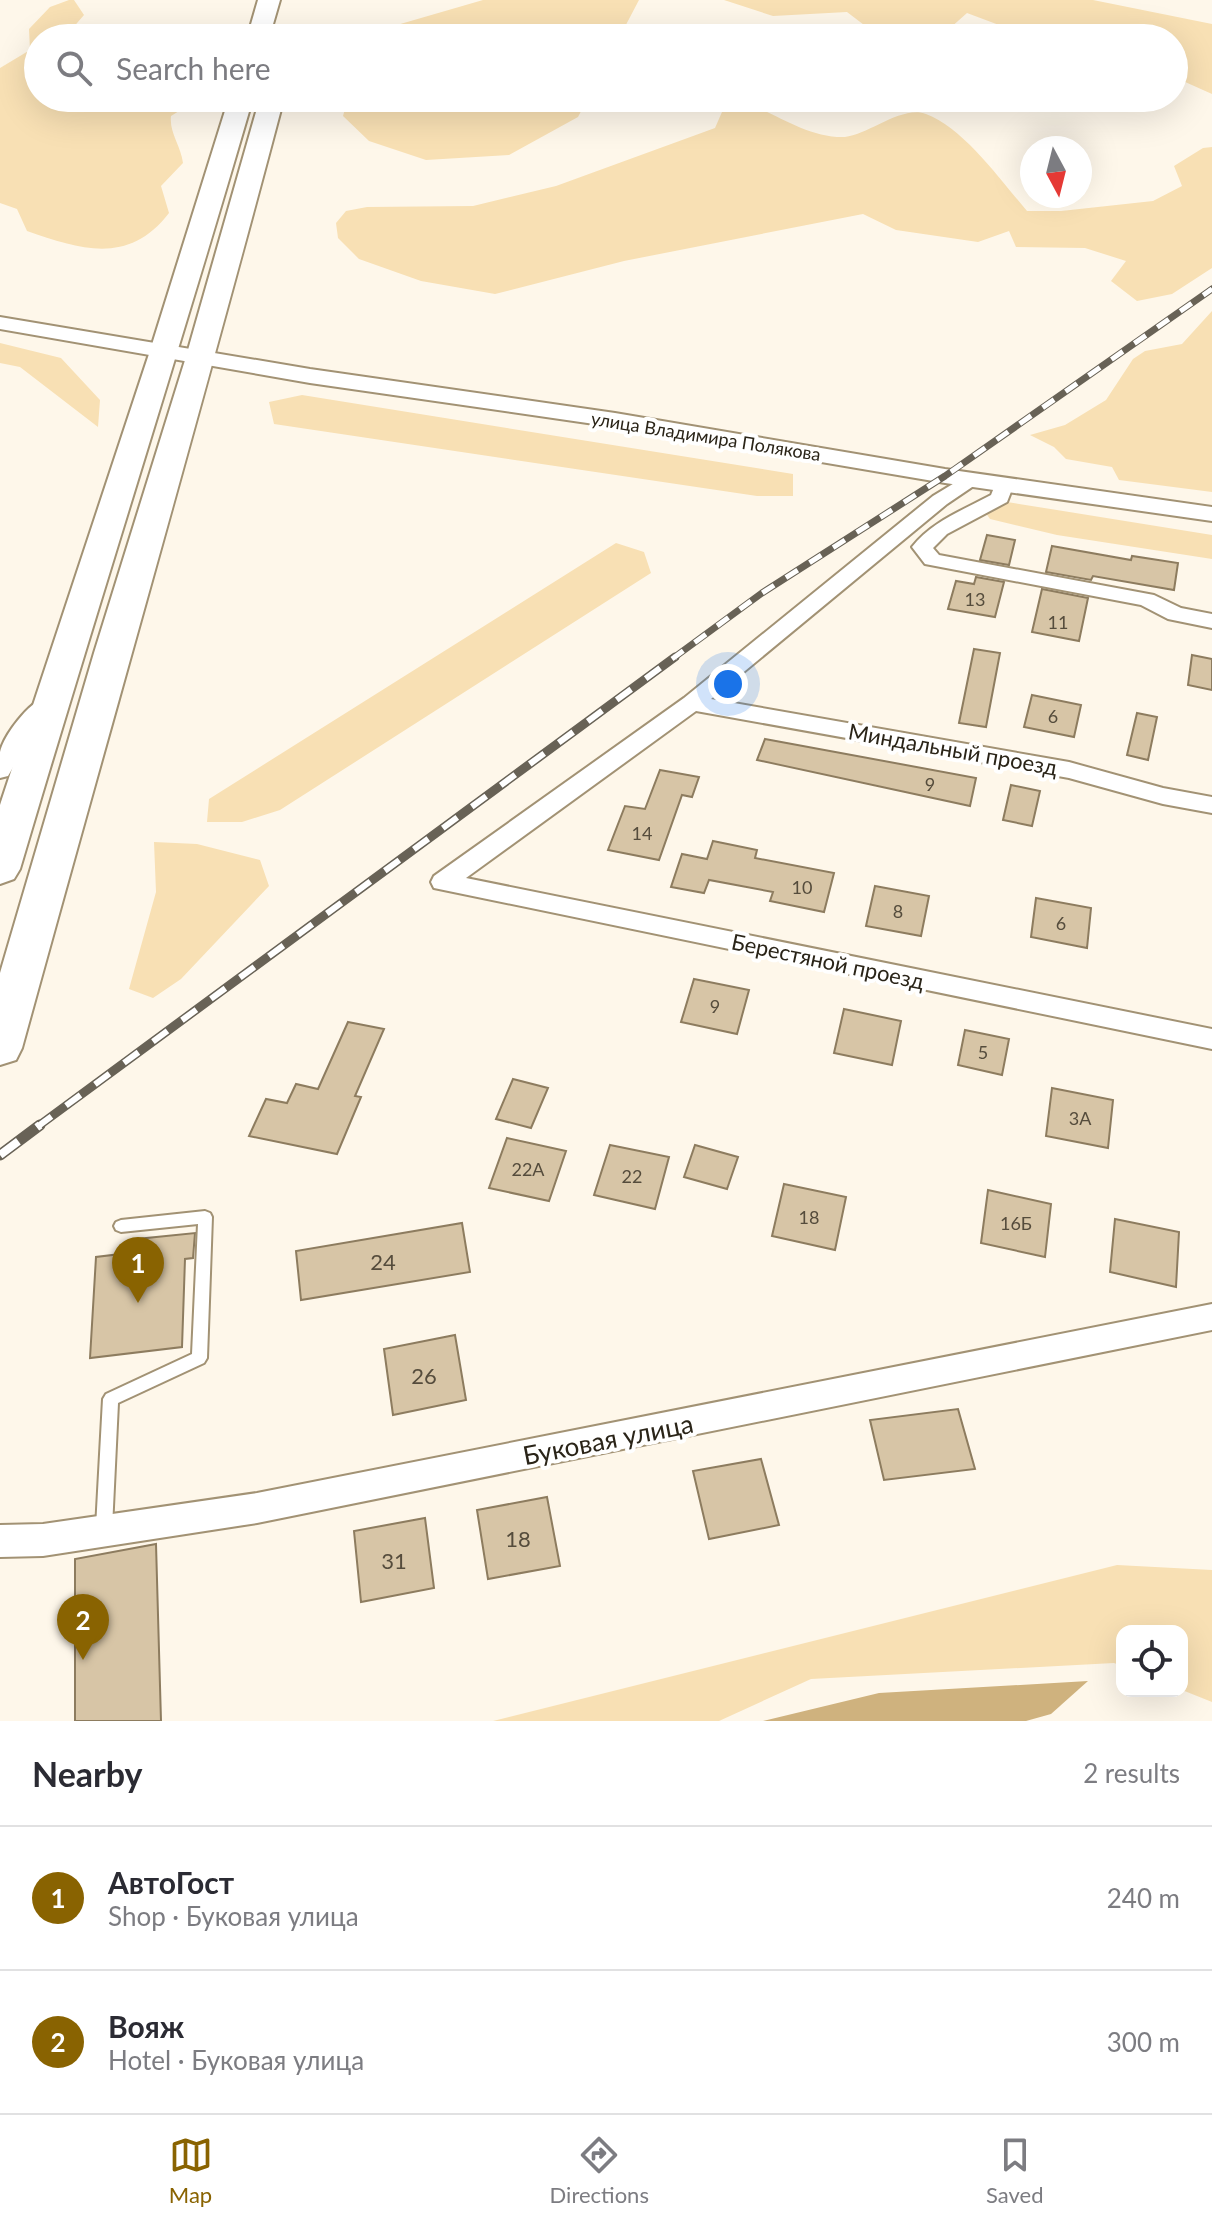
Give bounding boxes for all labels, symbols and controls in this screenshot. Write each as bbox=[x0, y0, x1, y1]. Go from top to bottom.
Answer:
search box bbox=[24, 24, 1188, 112]
icon: search bbox=[52, 46, 96, 90]
text: Search here bbox=[116, 50, 271, 86]
north arrow bbox=[1020, 136, 1092, 208]
street label: улица Владимира Полякова bbox=[590, 407, 822, 465]
house number: 13 bbox=[965, 588, 985, 610]
house number: 11 bbox=[1048, 611, 1068, 633]
your location bbox=[708, 664, 748, 704]
house number: 6 bbox=[1048, 705, 1058, 727]
street label: Миндальный проезд bbox=[846, 717, 1060, 781]
house number: 9 bbox=[925, 773, 935, 795]
house number: 14 bbox=[632, 822, 652, 844]
house number: 10 bbox=[792, 876, 812, 898]
house number: 8 bbox=[893, 900, 903, 922]
house number: 6 bbox=[1056, 912, 1066, 934]
street label: Берестяной проезд bbox=[729, 927, 927, 995]
house number: 9 bbox=[710, 995, 720, 1017]
house number: 5 bbox=[978, 1041, 988, 1063]
house number: 3А bbox=[1069, 1107, 1092, 1129]
house number: 22А bbox=[511, 1158, 545, 1180]
house number: 22 bbox=[622, 1165, 642, 1187]
house number: 18 bbox=[799, 1206, 819, 1228]
house number: 16Б bbox=[1000, 1212, 1032, 1234]
pin: 1 bbox=[112, 1237, 164, 1303]
house number: 24 bbox=[370, 1248, 396, 1275]
house number: 26 bbox=[411, 1362, 437, 1389]
street label: Буковая улица bbox=[520, 1407, 696, 1471]
house number: 18 bbox=[505, 1525, 531, 1552]
house number: 31 bbox=[381, 1547, 407, 1574]
pin: 2 bbox=[57, 1594, 109, 1660]
map controls bbox=[1116, 1625, 1188, 1697]
button: locate bbox=[1116, 1625, 1188, 1697]
text: Nearby bbox=[32, 1753, 143, 1794]
text: 2 results bbox=[1083, 1757, 1180, 1789]
text: АвтоГост bbox=[108, 1864, 234, 1900]
text: 1 bbox=[50, 1882, 66, 1914]
text: 240 m bbox=[1107, 1882, 1180, 1914]
text: Shop · Буковая улица bbox=[108, 1900, 359, 1932]
text: Вояж bbox=[108, 2008, 184, 2044]
text: 2 bbox=[50, 2026, 66, 2058]
text: 300 m bbox=[1107, 2026, 1180, 2058]
text: Hotel · Буковая улица bbox=[108, 2044, 364, 2076]
tab: Map bbox=[169, 2133, 213, 2208]
tab: Directions bbox=[550, 2133, 649, 2208]
tab: Saved bbox=[986, 2133, 1043, 2208]

